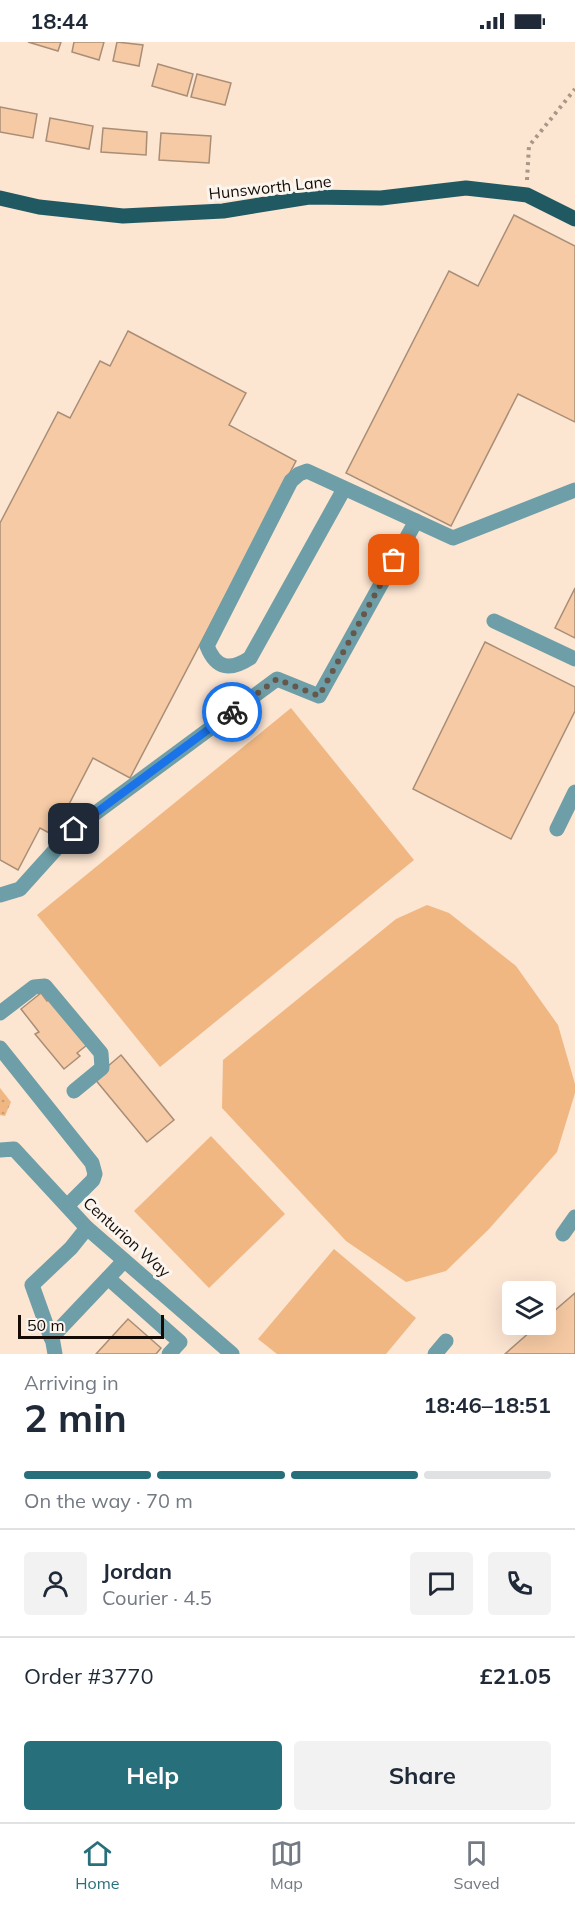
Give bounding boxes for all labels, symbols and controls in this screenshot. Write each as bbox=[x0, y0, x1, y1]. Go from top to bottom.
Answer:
text: 18:44 bbox=[30, 7, 88, 35]
street label: Hunsworth Lane bbox=[208, 171, 332, 203]
pin bbox=[368, 534, 419, 585]
icon: bag bbox=[377, 543, 410, 576]
courier bbox=[202, 682, 262, 742]
icon: bike bbox=[216, 696, 249, 729]
pin bbox=[48, 803, 99, 854]
icon: home bbox=[57, 812, 90, 845]
street label: Centurion Way bbox=[79, 1193, 175, 1282]
map controls bbox=[502, 1281, 556, 1335]
button: layers bbox=[502, 1281, 556, 1335]
scale bar bbox=[18, 1312, 164, 1340]
text: 50 m bbox=[27, 1315, 64, 1335]
text: Arriving in bbox=[24, 1370, 119, 1395]
text: 18:46–18:51 bbox=[423, 1391, 551, 1419]
text: 2 min bbox=[24, 1393, 127, 1442]
text: On the way · 70 m bbox=[24, 1488, 193, 1513]
button: person bbox=[24, 1552, 87, 1615]
button: chat bbox=[410, 1552, 473, 1615]
button: phone bbox=[488, 1552, 551, 1615]
text: Jordan bbox=[102, 1557, 172, 1585]
text: Courier · 4.5 bbox=[102, 1585, 212, 1610]
text: Order #3770 bbox=[24, 1662, 154, 1690]
text: £21.05 bbox=[480, 1662, 551, 1690]
button: Help bbox=[24, 1741, 282, 1810]
button: Share bbox=[294, 1741, 551, 1810]
tab: Home bbox=[75, 1837, 119, 1893]
tab: Map bbox=[270, 1837, 303, 1893]
tab: Saved bbox=[454, 1837, 500, 1893]

